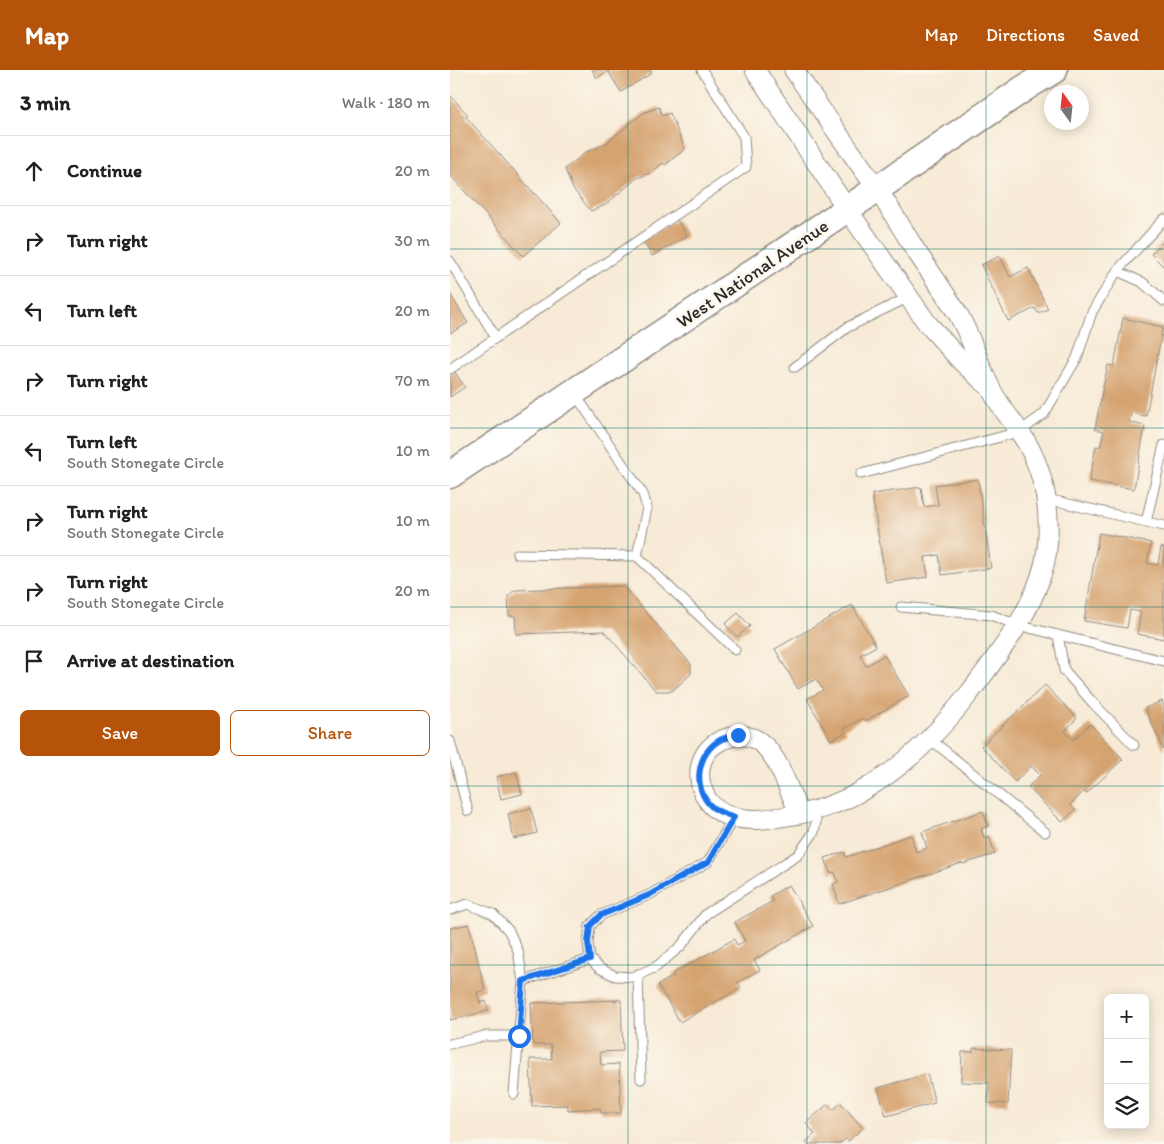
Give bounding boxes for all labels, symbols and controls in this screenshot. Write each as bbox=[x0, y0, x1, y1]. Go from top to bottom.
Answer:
text: Map bbox=[25, 21, 69, 50]
text: Map bbox=[925, 24, 958, 46]
text: Directions bbox=[986, 24, 1065, 46]
text: Saved bbox=[1093, 24, 1139, 46]
north arrow bbox=[1044, 85, 1089, 130]
text: 3 min bbox=[20, 90, 70, 115]
text: Walk · 180 m bbox=[342, 93, 430, 112]
icon: ahead bbox=[20, 157, 48, 185]
text: Continue bbox=[67, 159, 142, 182]
text: 20 m bbox=[395, 161, 430, 180]
street label: West National Avenue bbox=[672, 214, 833, 333]
icon: right bbox=[20, 227, 48, 255]
text: Turn right bbox=[67, 229, 148, 252]
text: 30 m bbox=[394, 231, 430, 250]
icon: left bbox=[20, 297, 48, 325]
text: Turn left bbox=[67, 299, 137, 322]
text: 20 m bbox=[395, 301, 430, 320]
icon: right bbox=[20, 367, 48, 395]
text: Turn right bbox=[67, 369, 148, 392]
text: 70 m bbox=[395, 371, 430, 390]
text: Turn left bbox=[67, 430, 137, 453]
icon: left bbox=[20, 437, 48, 465]
text: 10 m bbox=[396, 441, 430, 460]
text: South Stonegate Circle bbox=[67, 453, 224, 472]
text: Turn right bbox=[67, 500, 148, 523]
icon: right bbox=[20, 507, 48, 535]
text: 10 m bbox=[396, 511, 430, 530]
text: South Stonegate Circle bbox=[67, 523, 224, 542]
text: Turn right bbox=[67, 570, 148, 593]
icon: right bbox=[20, 577, 48, 605]
text: 20 m bbox=[395, 581, 430, 600]
text: South Stonegate Circle bbox=[67, 593, 224, 612]
icon: arrive bbox=[20, 647, 48, 675]
text: Arrive at destination bbox=[67, 649, 234, 672]
button: Save bbox=[20, 710, 220, 756]
button: Share bbox=[230, 710, 430, 756]
route end bbox=[727, 724, 750, 747]
map controls bbox=[1104, 994, 1149, 1129]
button: + bbox=[1104, 994, 1149, 1039]
route start bbox=[508, 1025, 531, 1048]
button: − bbox=[1104, 1039, 1149, 1084]
button: layers bbox=[1104, 1084, 1149, 1129]

